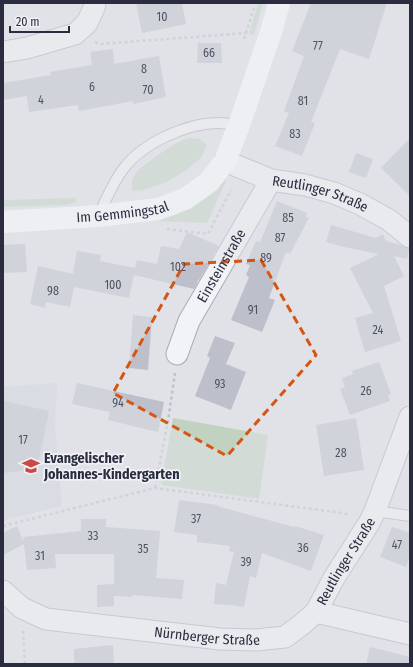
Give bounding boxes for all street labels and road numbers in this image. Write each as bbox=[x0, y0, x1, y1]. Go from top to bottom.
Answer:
street label: Reutlinger Straße bbox=[271, 172, 371, 216]
street label: Im Gemmingstal bbox=[76, 198, 171, 226]
street label: Einsteinstraße bbox=[194, 226, 250, 306]
street label: Reutlinger Straße bbox=[313, 515, 379, 608]
street label: Nürnberger Straße bbox=[153, 624, 261, 649]

